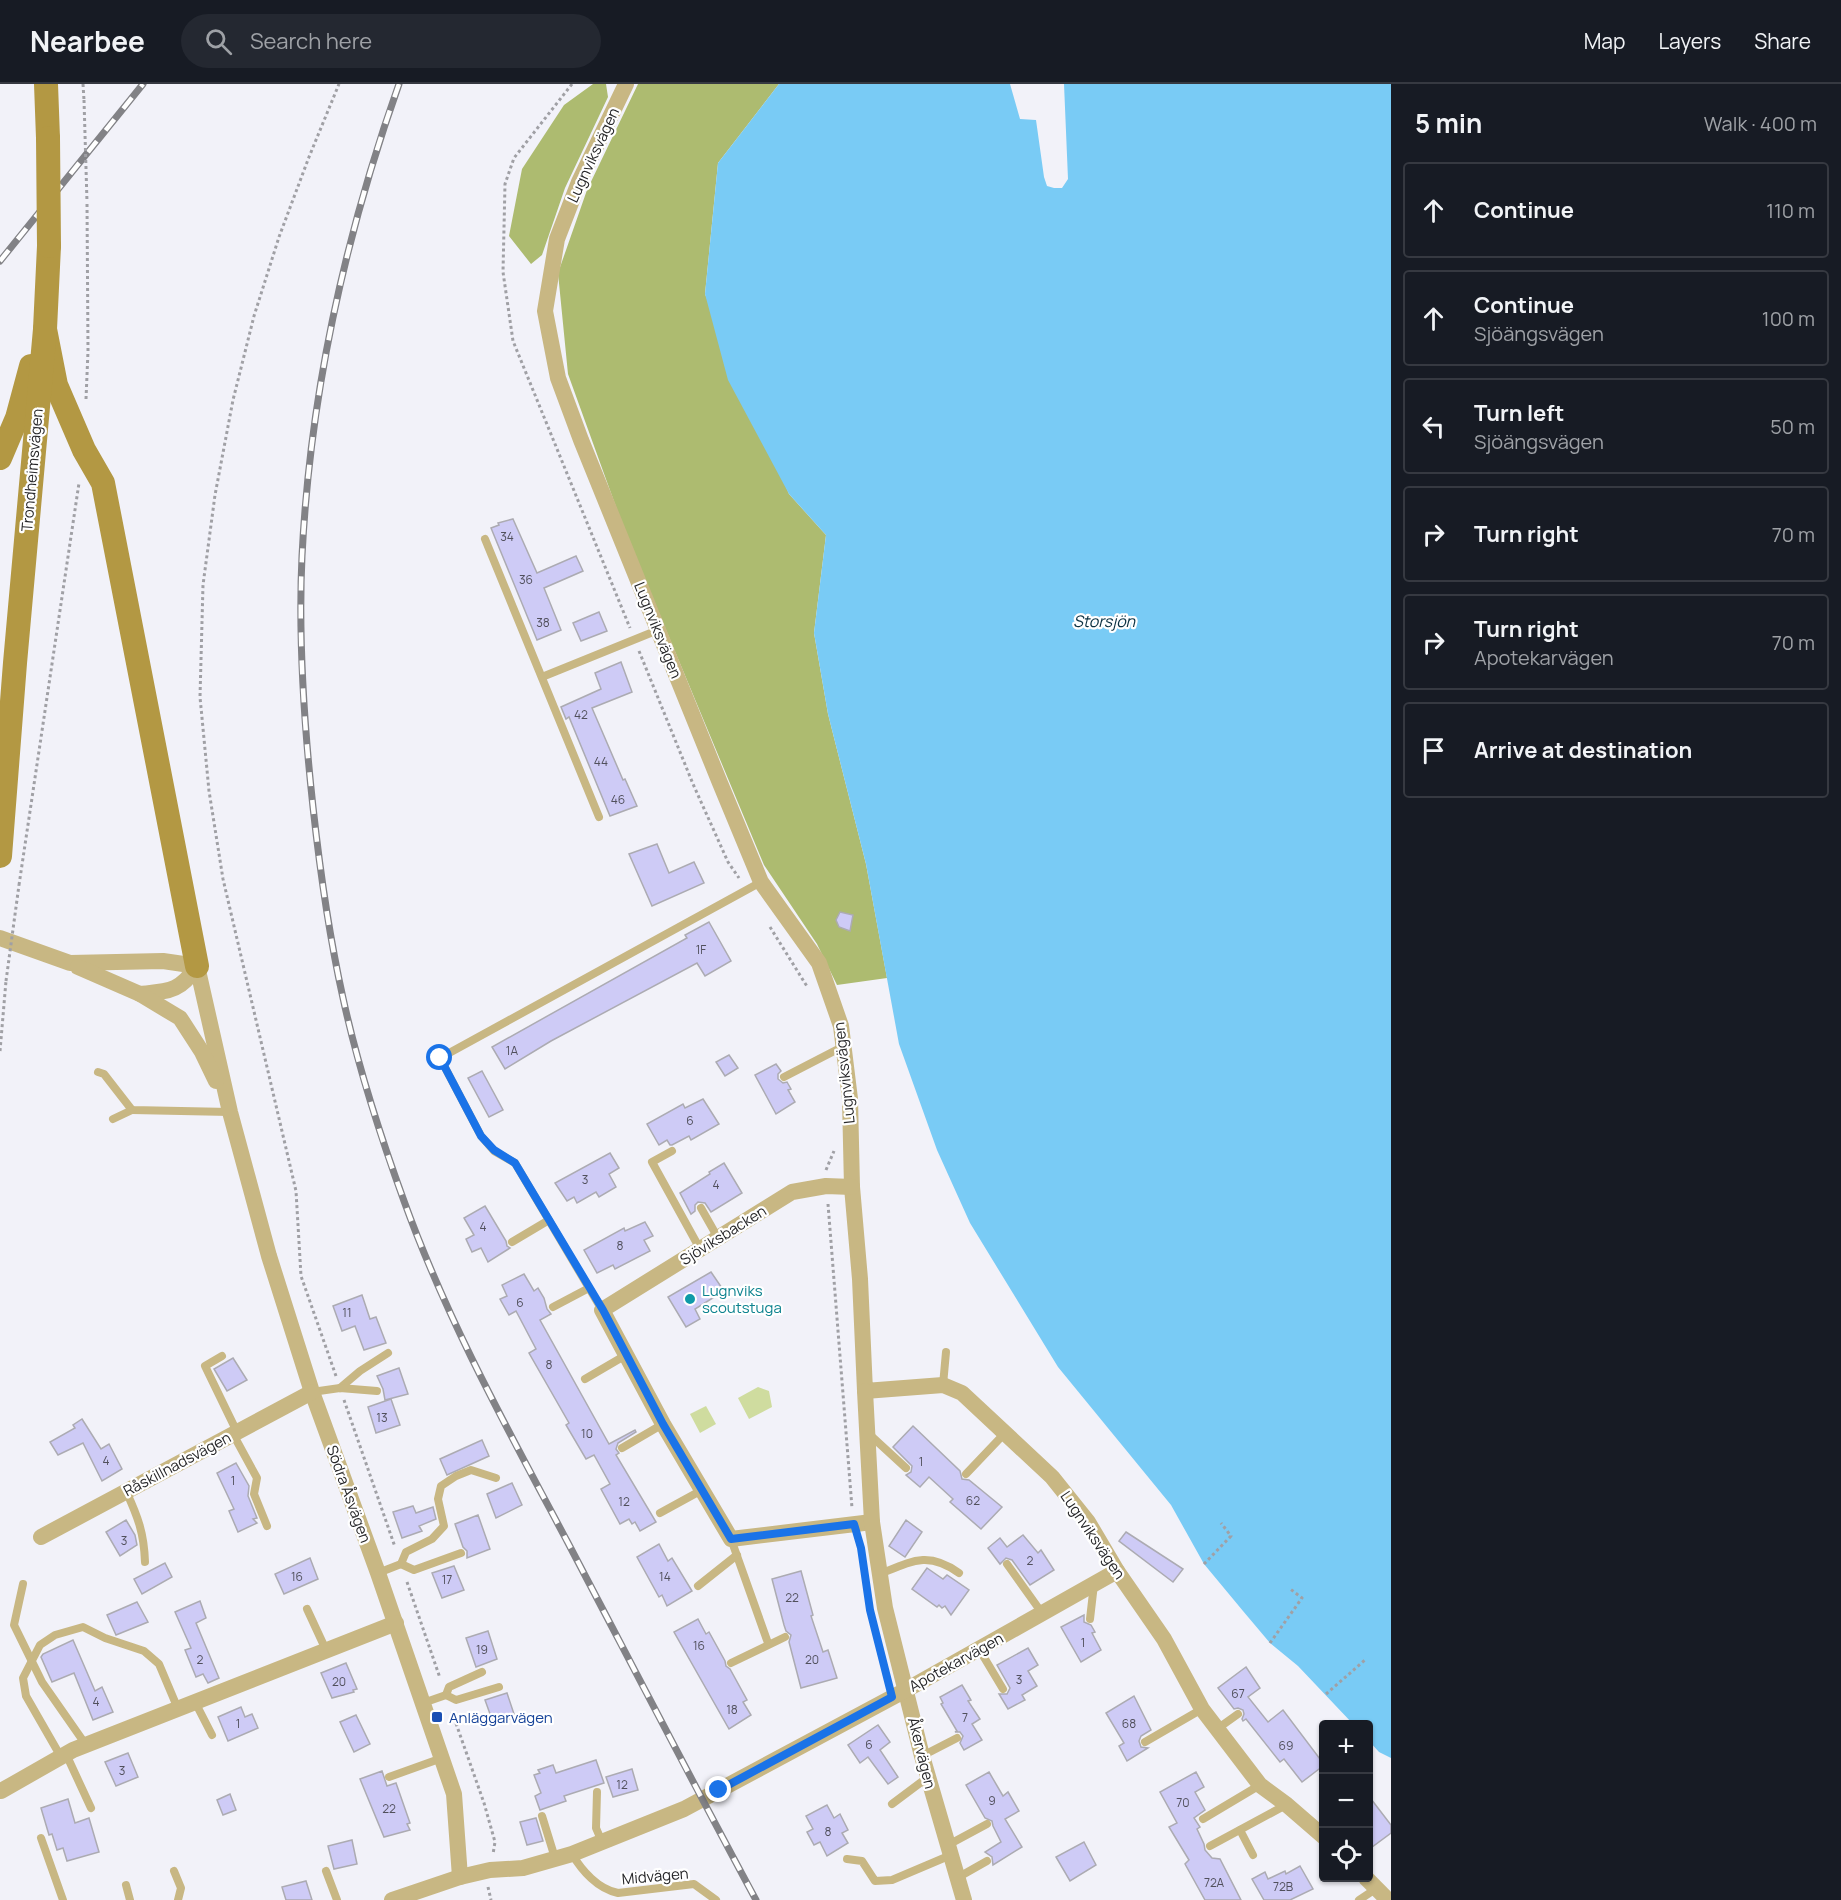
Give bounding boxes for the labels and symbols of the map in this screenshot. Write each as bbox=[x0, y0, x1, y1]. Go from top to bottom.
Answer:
street label: Lugnviksvägen bbox=[562, 104, 624, 206]
street label: Trondheimsvägen bbox=[16, 408, 48, 532]
house number: 34 bbox=[500, 528, 514, 545]
house number: 36 bbox=[519, 571, 533, 588]
street label: Lugnviksvägen bbox=[629, 579, 687, 681]
water label: Storsjön bbox=[1073, 610, 1136, 632]
house number: 38 bbox=[536, 614, 550, 631]
house number: 42 bbox=[574, 706, 588, 723]
house number: 44 bbox=[594, 753, 608, 770]
house number: 46 bbox=[611, 791, 625, 808]
house number: 1F bbox=[696, 941, 706, 958]
street label: Lugnviksvägen bbox=[828, 1021, 860, 1125]
house number: 1A bbox=[506, 1042, 519, 1059]
route start bbox=[426, 1044, 452, 1070]
house number: 6 bbox=[686, 1112, 694, 1129]
house number: 3 bbox=[582, 1171, 588, 1188]
house number: 4 bbox=[712, 1176, 720, 1193]
street label: Sjöviksbacken bbox=[676, 1200, 770, 1270]
house number: 4 bbox=[479, 1218, 487, 1235]
house number: 8 bbox=[617, 1237, 624, 1254]
place label: Lugnviks scoutstuga bbox=[702, 1280, 782, 1318]
marker: Lugnviks scoutstuga bbox=[683, 1292, 697, 1306]
house number: 6 bbox=[516, 1294, 524, 1311]
house number: 11 bbox=[342, 1304, 352, 1321]
house number: 8 bbox=[546, 1356, 553, 1373]
house number: 13 bbox=[376, 1409, 388, 1426]
house number: 10 bbox=[581, 1425, 593, 1442]
street label: Råskillnadsvägen bbox=[119, 1427, 235, 1501]
street label: Södra Åsvägen bbox=[322, 1442, 376, 1546]
house number: 4 bbox=[102, 1452, 110, 1469]
house number: 1 bbox=[919, 1453, 923, 1470]
house number: 1 bbox=[231, 1472, 235, 1489]
street label: Lugnviksvägen bbox=[1056, 1487, 1130, 1583]
house number: 62 bbox=[966, 1492, 980, 1509]
house number: 12 bbox=[618, 1493, 630, 1510]
house number: 3 bbox=[121, 1532, 127, 1549]
house number: 2 bbox=[1027, 1552, 1034, 1569]
house number: 16 bbox=[291, 1568, 303, 1585]
house number: 14 bbox=[659, 1568, 671, 1585]
house number: 17 bbox=[442, 1571, 452, 1588]
house number: 22 bbox=[785, 1589, 799, 1606]
street label: Apotekarvägen bbox=[905, 1627, 1007, 1697]
house number: 1 bbox=[1081, 1634, 1085, 1651]
house number: 16 bbox=[693, 1637, 705, 1654]
house number: 19 bbox=[476, 1641, 488, 1658]
house number: 2 bbox=[197, 1651, 204, 1668]
house number: 20 bbox=[805, 1651, 819, 1668]
house number: 3 bbox=[1016, 1671, 1022, 1688]
house number: 20 bbox=[332, 1673, 346, 1690]
house number: 67 bbox=[1231, 1685, 1245, 1702]
house number: 4 bbox=[92, 1693, 100, 1710]
house number: 18 bbox=[726, 1701, 738, 1718]
place label: Anläggarvägen bbox=[449, 1707, 553, 1728]
house number: 7 bbox=[962, 1709, 968, 1726]
marker: Anläggarvägen bbox=[430, 1710, 444, 1724]
house number: 1 bbox=[236, 1715, 240, 1732]
street label: Åkervägen bbox=[903, 1715, 941, 1791]
house number: 68 bbox=[1122, 1715, 1136, 1732]
house number: 6 bbox=[865, 1736, 873, 1753]
house number: 69 bbox=[1279, 1737, 1293, 1754]
house number: 3 bbox=[119, 1762, 125, 1779]
house number: 12 bbox=[616, 1776, 628, 1793]
route end bbox=[705, 1776, 731, 1802]
house number: 9 bbox=[988, 1792, 996, 1809]
house number: 70 bbox=[1176, 1794, 1190, 1811]
house number: 22 bbox=[382, 1800, 396, 1817]
house number: 8 bbox=[825, 1823, 832, 1840]
street label: Midvägen bbox=[621, 1863, 689, 1889]
house number: 72A bbox=[1204, 1874, 1225, 1891]
house number: 72B bbox=[1273, 1878, 1293, 1895]

